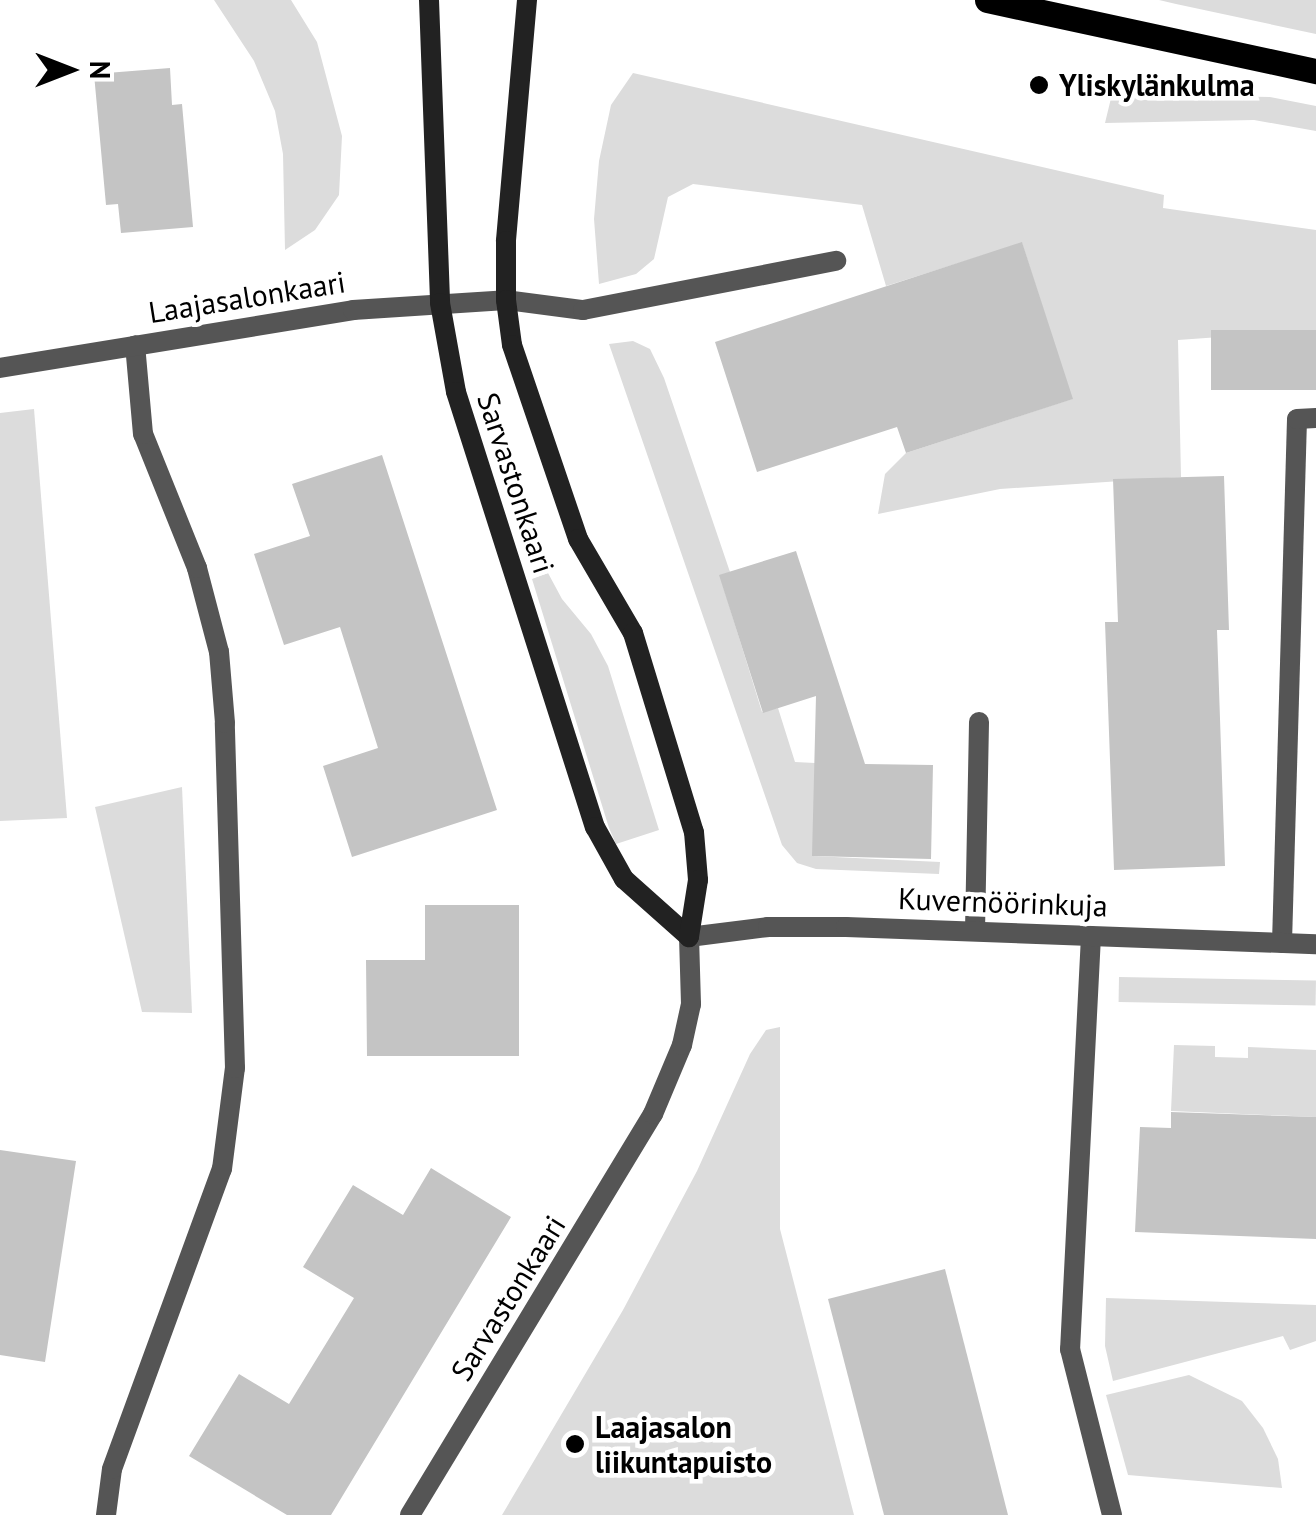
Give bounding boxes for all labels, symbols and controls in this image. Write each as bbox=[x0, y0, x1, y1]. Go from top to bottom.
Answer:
north arrow bbox=[20, 20, 120, 120]
text: N bbox=[82, 61, 119, 79]
place label: Yliskylänkulma bbox=[1059, 67, 1255, 103]
marker: Yliskylänkulma bbox=[1028, 74, 1050, 96]
street label: Laajasalonkaari bbox=[146, 264, 348, 330]
street label: Sarvastonkaari bbox=[470, 388, 562, 578]
street label: Kuvernöörinkuja bbox=[898, 880, 1108, 924]
street label: Sarvastonkaari bbox=[443, 1209, 573, 1387]
place label: Laajasalon liikuntapuisto bbox=[595, 1409, 772, 1480]
marker: Laajasalon liikuntapuisto bbox=[564, 1433, 586, 1455]

